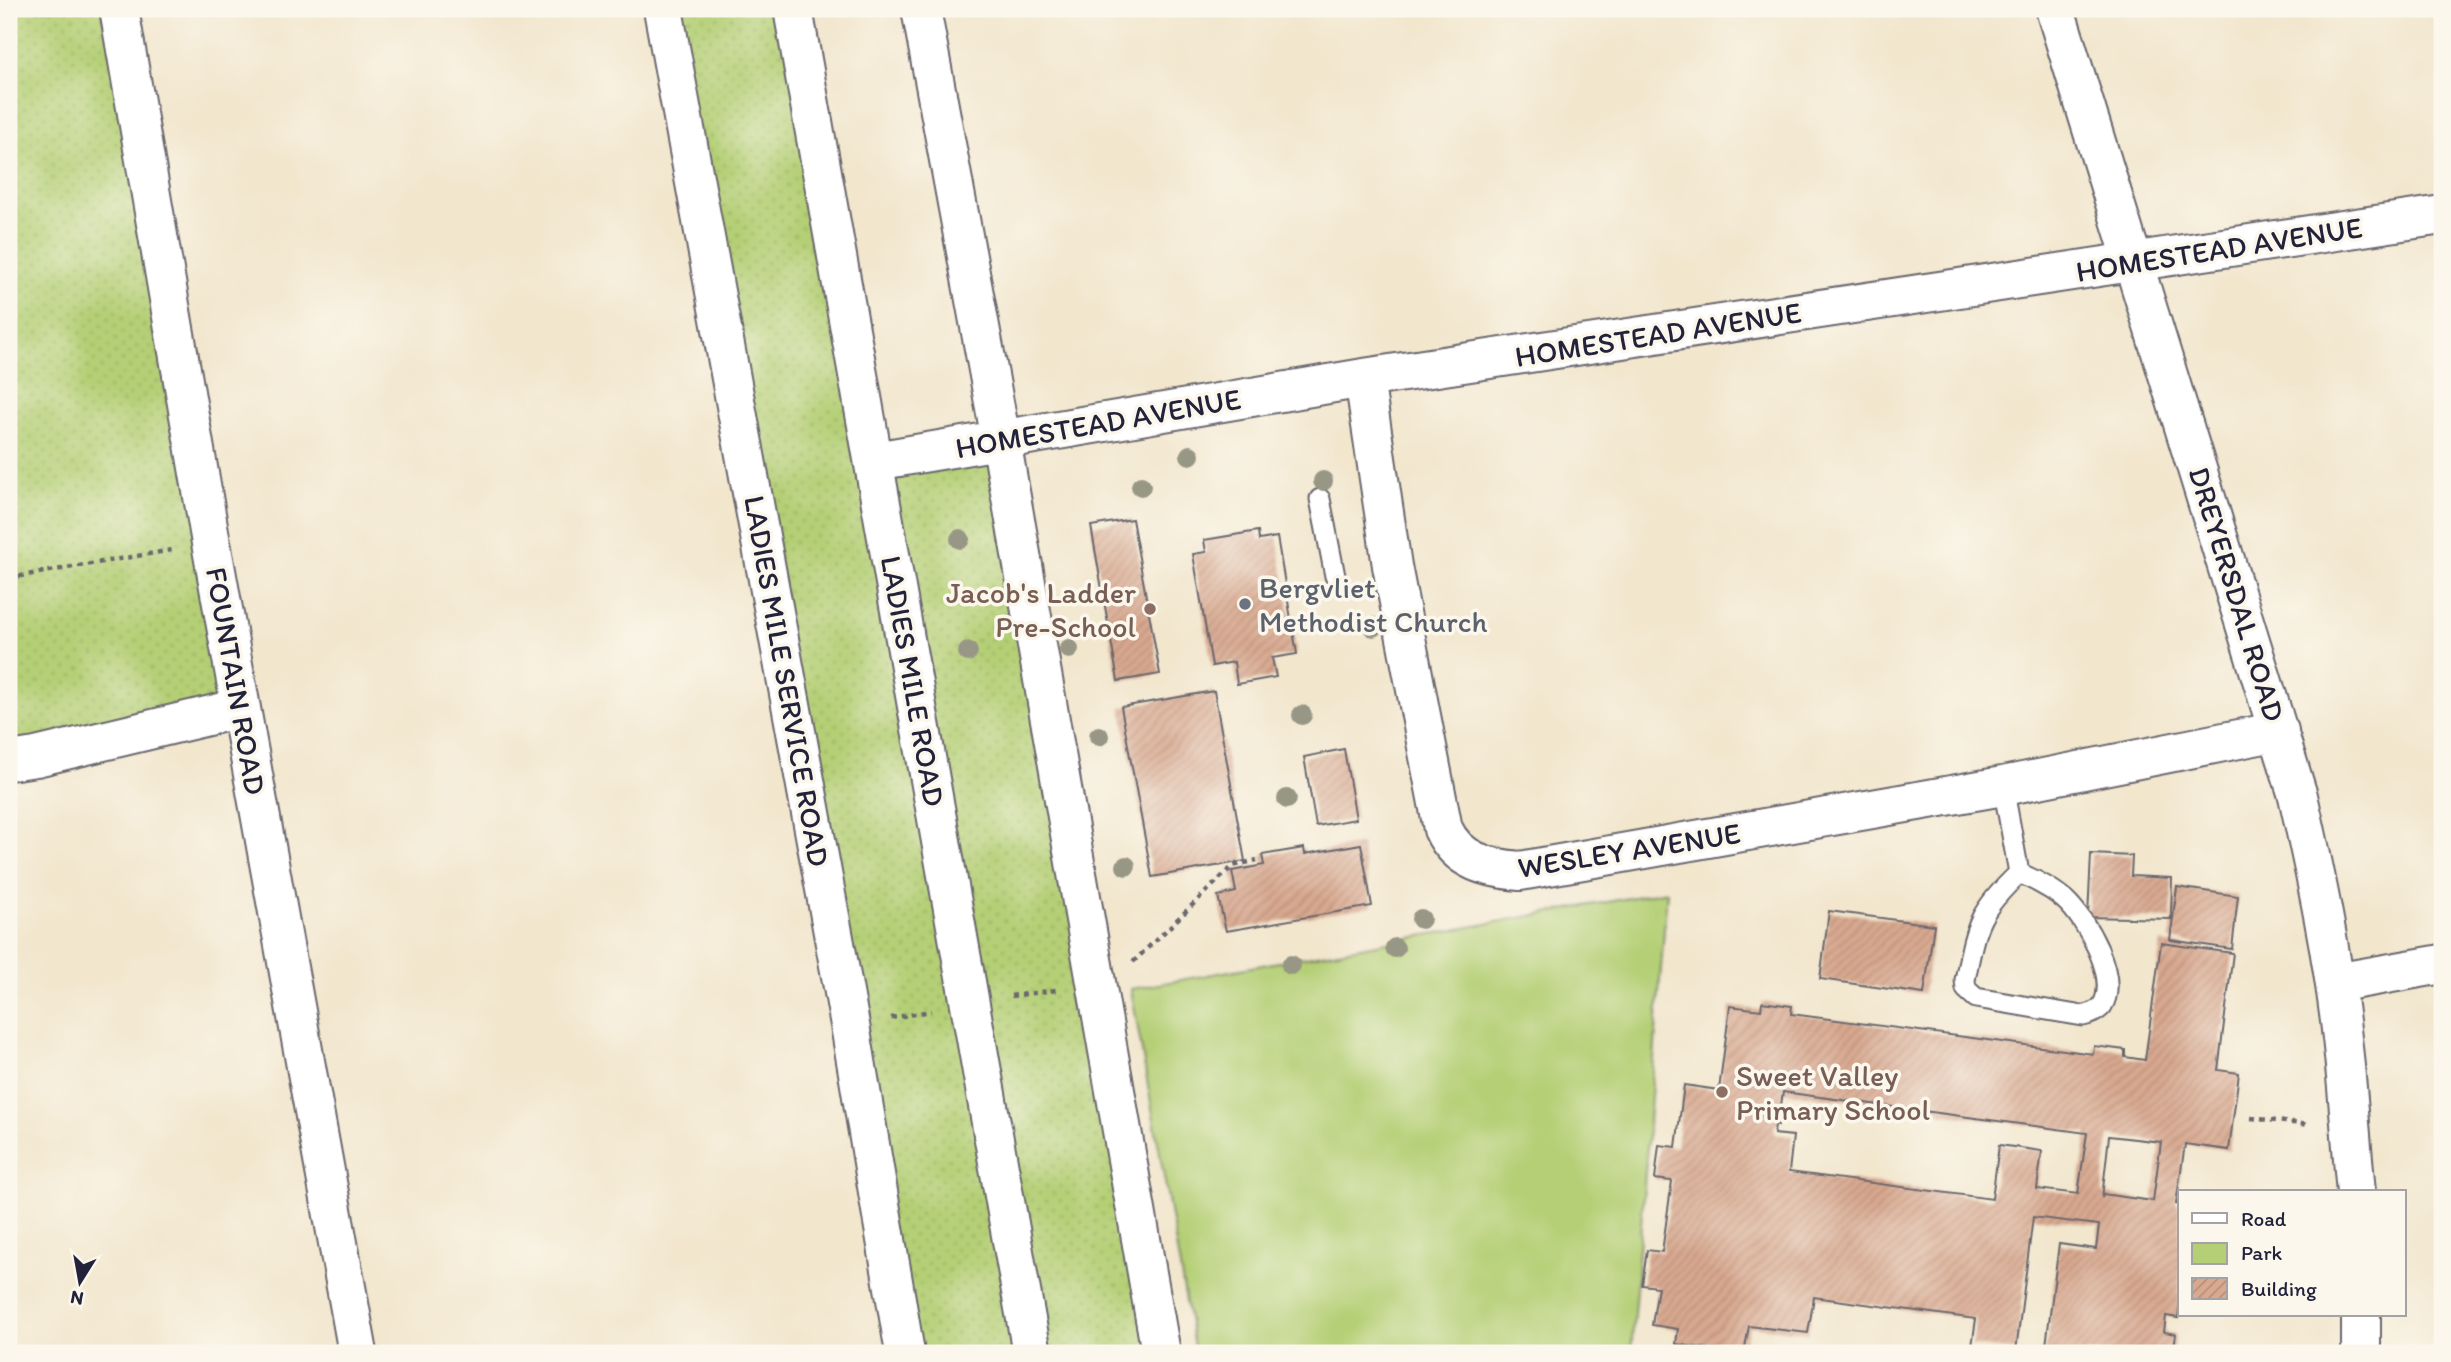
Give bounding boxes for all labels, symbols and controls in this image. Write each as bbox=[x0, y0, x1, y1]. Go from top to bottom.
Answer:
street label: HOMESTEAD AVENUE bbox=[2073, 208, 2365, 290]
street label: HOMESTEAD AVENUE bbox=[1512, 293, 1804, 375]
street label: HOMESTEAD AVENUE bbox=[952, 380, 1244, 466]
street label: DREYERSDAL ROAD bbox=[2181, 462, 2293, 726]
street label: LADIES MILE SERVICE ROAD bbox=[736, 493, 838, 869]
street label: LADIES MILE ROAD bbox=[873, 553, 953, 809]
street label: FOUNTAIN ROAD bbox=[198, 564, 274, 798]
place label: Bergvliet Methodist Church bbox=[1259, 569, 1487, 640]
place label: Jacob's Ladder Pre-School bbox=[946, 574, 1137, 645]
marker: Bergvliet Methodist Church bbox=[1237, 596, 1253, 612]
marker: Jacob's Ladder Pre-School bbox=[1142, 601, 1158, 617]
street label: WESLEY AVENUE bbox=[1515, 814, 1743, 886]
place label: Sweet Valley Primary School bbox=[1736, 1057, 1930, 1128]
marker: Sweet Valley Primary School bbox=[1714, 1084, 1730, 1100]
legend bbox=[2178, 1190, 2406, 1316]
text: Road bbox=[2241, 1206, 2287, 1231]
text: Park bbox=[2241, 1240, 2283, 1265]
north arrow bbox=[46, 1246, 116, 1316]
text: Building bbox=[2241, 1276, 2317, 1301]
text: N bbox=[68, 1286, 85, 1311]

